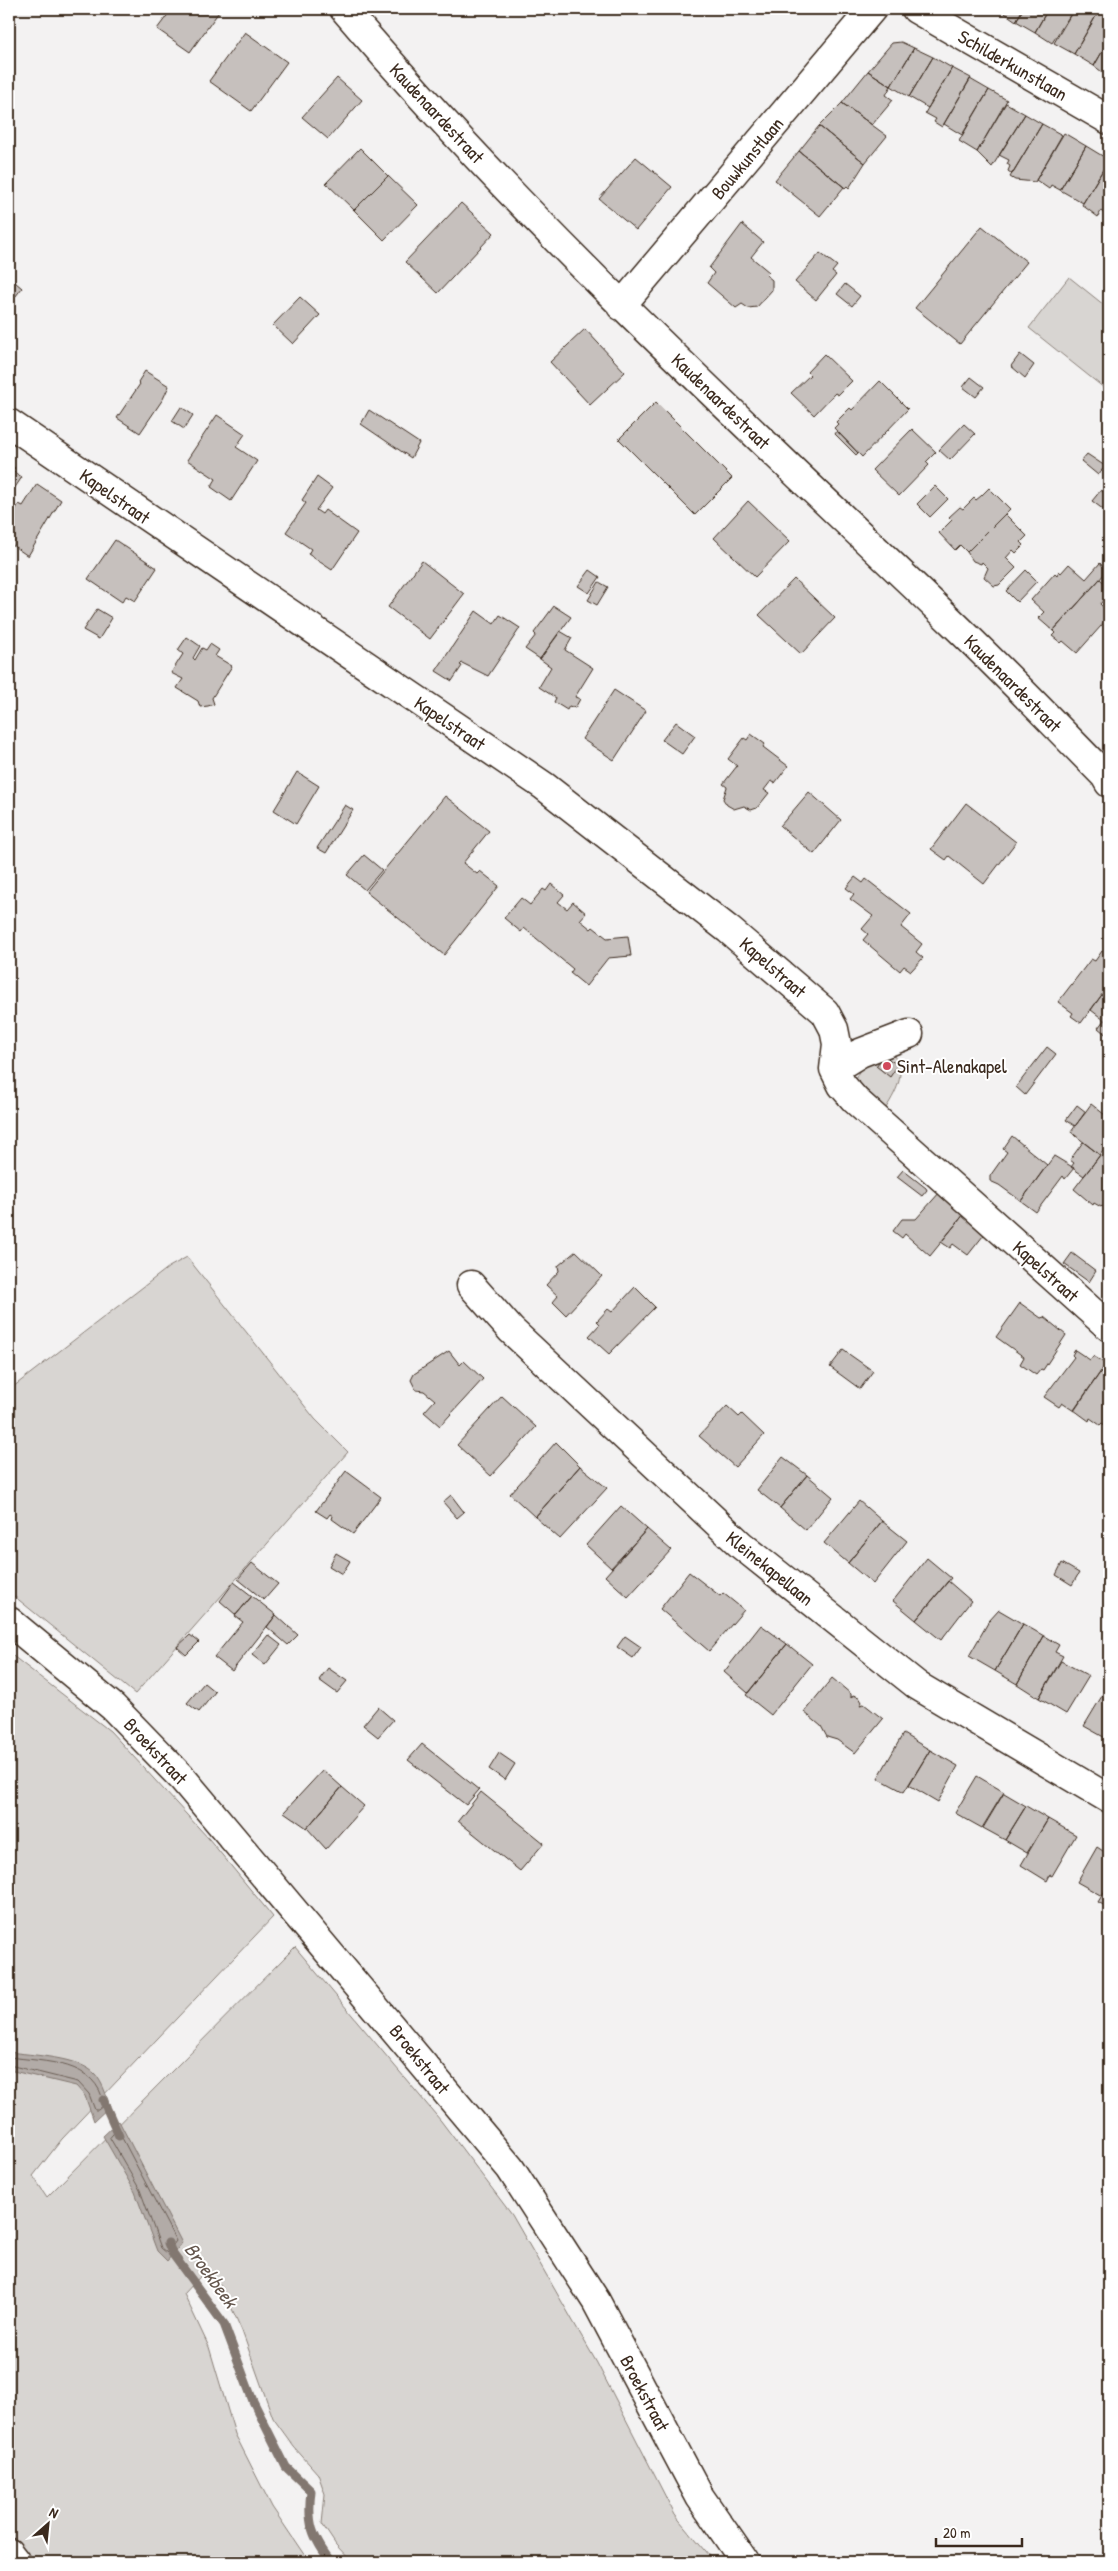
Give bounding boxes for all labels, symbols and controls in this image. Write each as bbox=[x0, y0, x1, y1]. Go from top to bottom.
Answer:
street label: Schilderkunstlaan bbox=[954, 23, 1072, 107]
street label: Kaudenaardestraat bbox=[384, 57, 491, 169]
street label: Bouwkunstlaan bbox=[705, 111, 789, 205]
street label: Kaudenaardestraat bbox=[666, 347, 777, 455]
street label: Kapelstraat bbox=[74, 462, 156, 530]
street label: Kaudenaardestraat bbox=[958, 628, 1068, 738]
street label: Kapelstraat bbox=[409, 690, 491, 757]
street label: Kapelstraat bbox=[734, 931, 812, 1004]
place label: Sint-Alenakapel bbox=[897, 1053, 1008, 1079]
marker: Sint-Alenakapel bbox=[881, 1060, 893, 1072]
street label: Kapelstraat bbox=[1007, 1234, 1085, 1308]
street label: Kleinekapellaan bbox=[721, 1525, 819, 1611]
street label: Broekstraat bbox=[118, 1712, 194, 1790]
street label: Broekstraat bbox=[384, 2019, 456, 2100]
water label: Broekbeek bbox=[179, 2237, 245, 2314]
street label: Broekstraat bbox=[614, 2350, 676, 2436]
north arrow bbox=[22, 2498, 72, 2548]
text: N bbox=[46, 2502, 62, 2522]
scale bar bbox=[936, 2516, 1022, 2548]
text: 20 m bbox=[943, 2522, 970, 2543]

